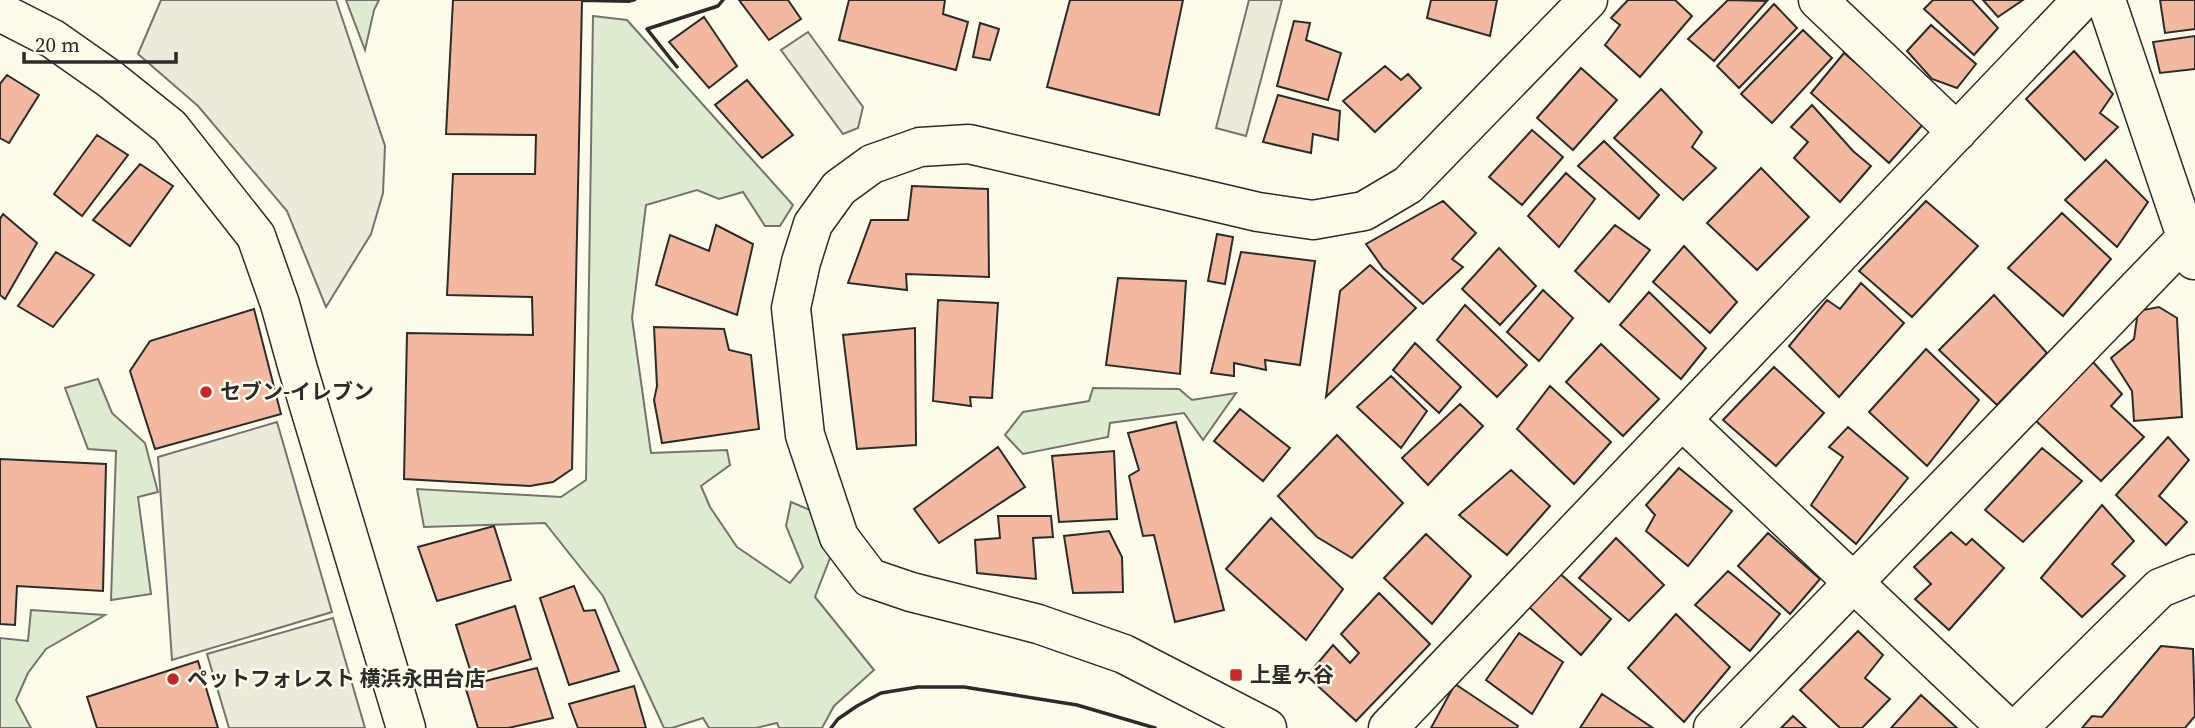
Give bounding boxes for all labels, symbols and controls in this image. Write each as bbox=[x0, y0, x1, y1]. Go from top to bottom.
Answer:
scale bar bbox=[24, 21, 177, 65]
text: 20 m bbox=[35, 30, 80, 59]
place label: セブン-イレブン bbox=[220, 377, 374, 406]
marker: セブン-イレブン bbox=[198, 384, 214, 400]
place label: 上星ヶ谷 bbox=[1250, 660, 1334, 689]
place label: ペットフォレスト 横浜永田台店 bbox=[187, 664, 486, 693]
marker: 上星ヶ谷 bbox=[1228, 667, 1244, 683]
marker: ペットフォレスト 横浜永田台店 bbox=[165, 671, 181, 687]

